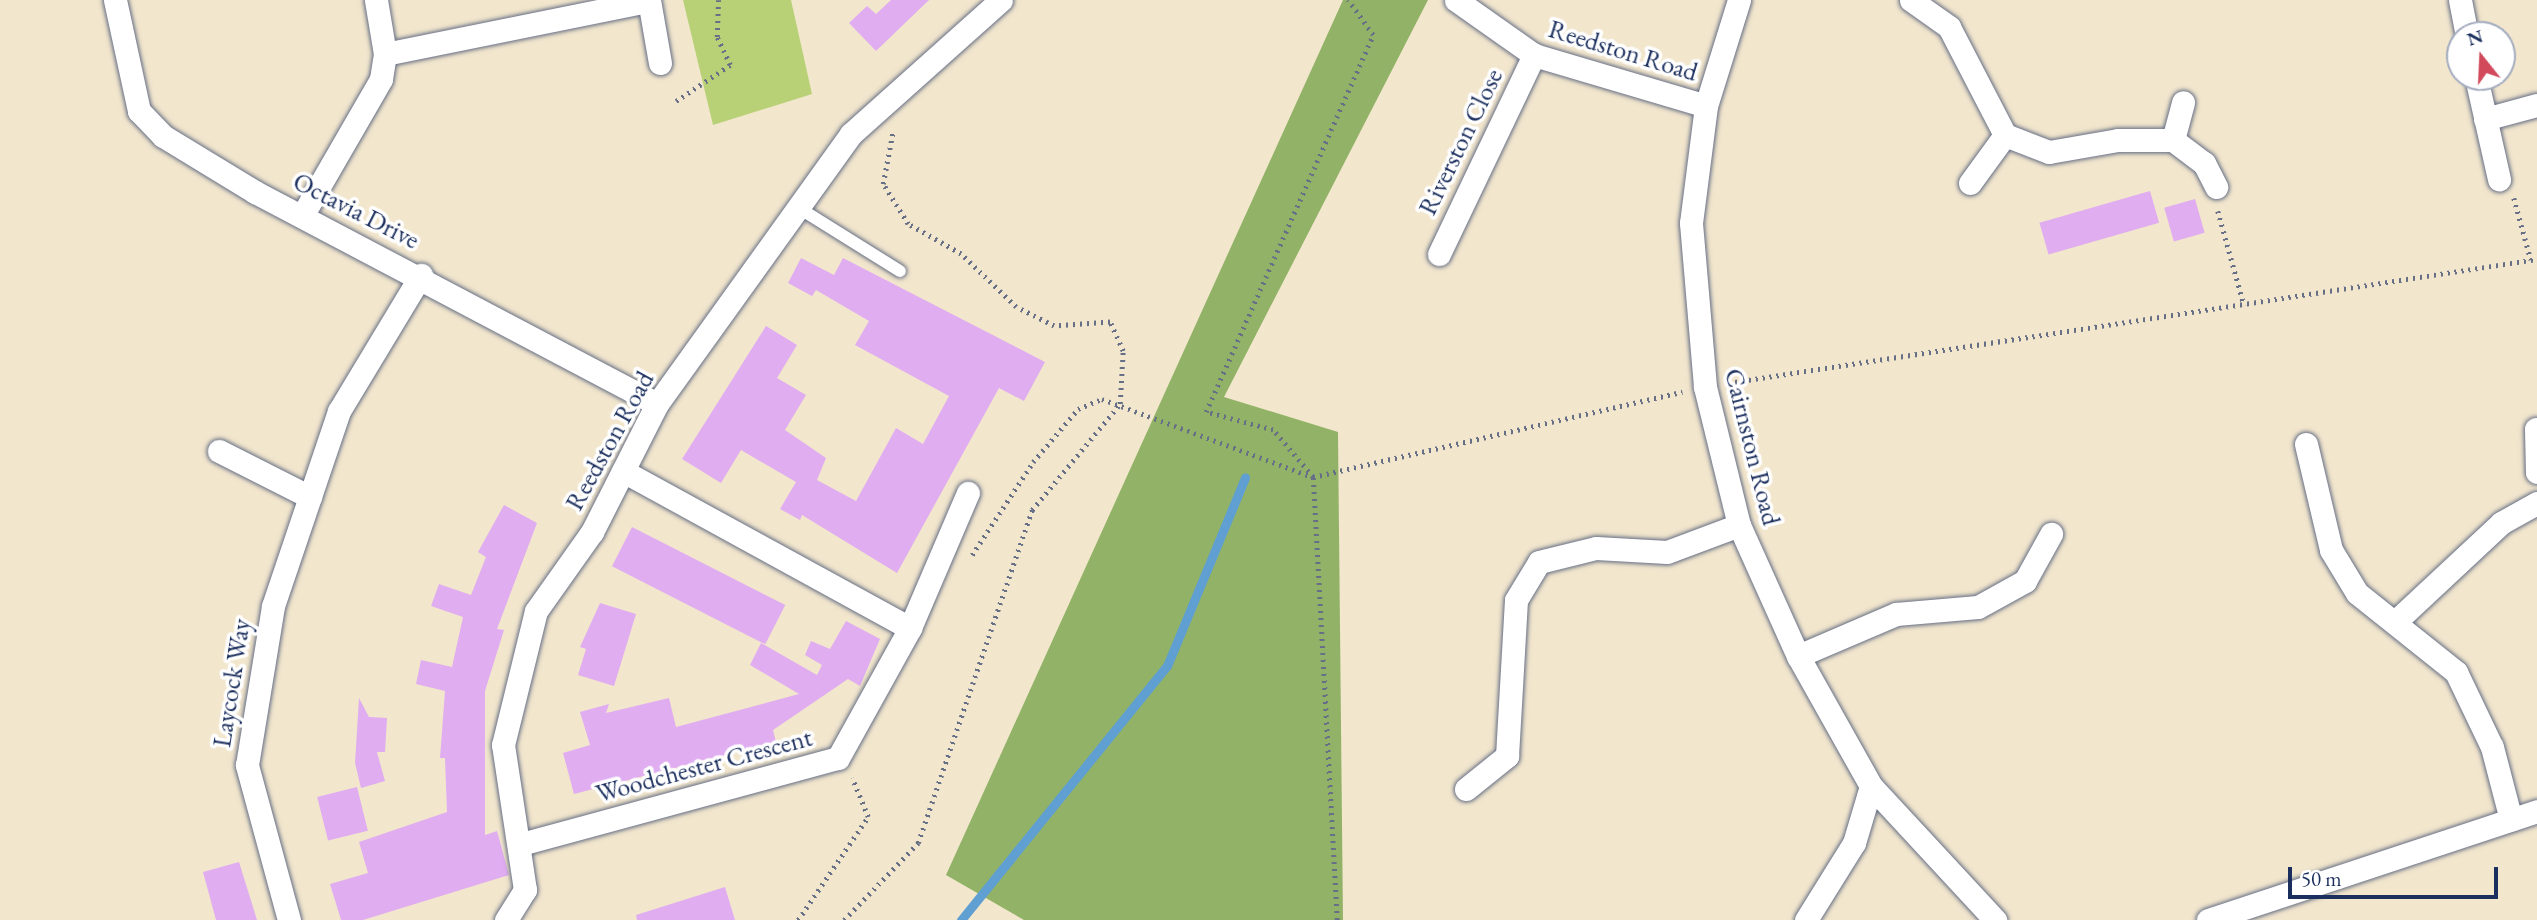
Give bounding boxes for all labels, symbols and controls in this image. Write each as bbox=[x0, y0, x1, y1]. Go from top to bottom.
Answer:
street label: Reedston Road bbox=[1545, 14, 1701, 88]
north arrow bbox=[2446, 21, 2516, 91]
text: N bbox=[2464, 23, 2486, 52]
street label: Riverston Close bbox=[1412, 64, 1510, 220]
street label: Octavia Drive bbox=[288, 166, 424, 256]
street label: Cairnston Road bbox=[1717, 365, 1787, 529]
street label: Reedston Road bbox=[559, 366, 661, 516]
street label: Laycock Way bbox=[206, 617, 258, 749]
street label: Woodchester Crescent bbox=[592, 722, 816, 810]
scale bar bbox=[2292, 853, 2502, 897]
text: 50 m bbox=[2301, 865, 2342, 892]

